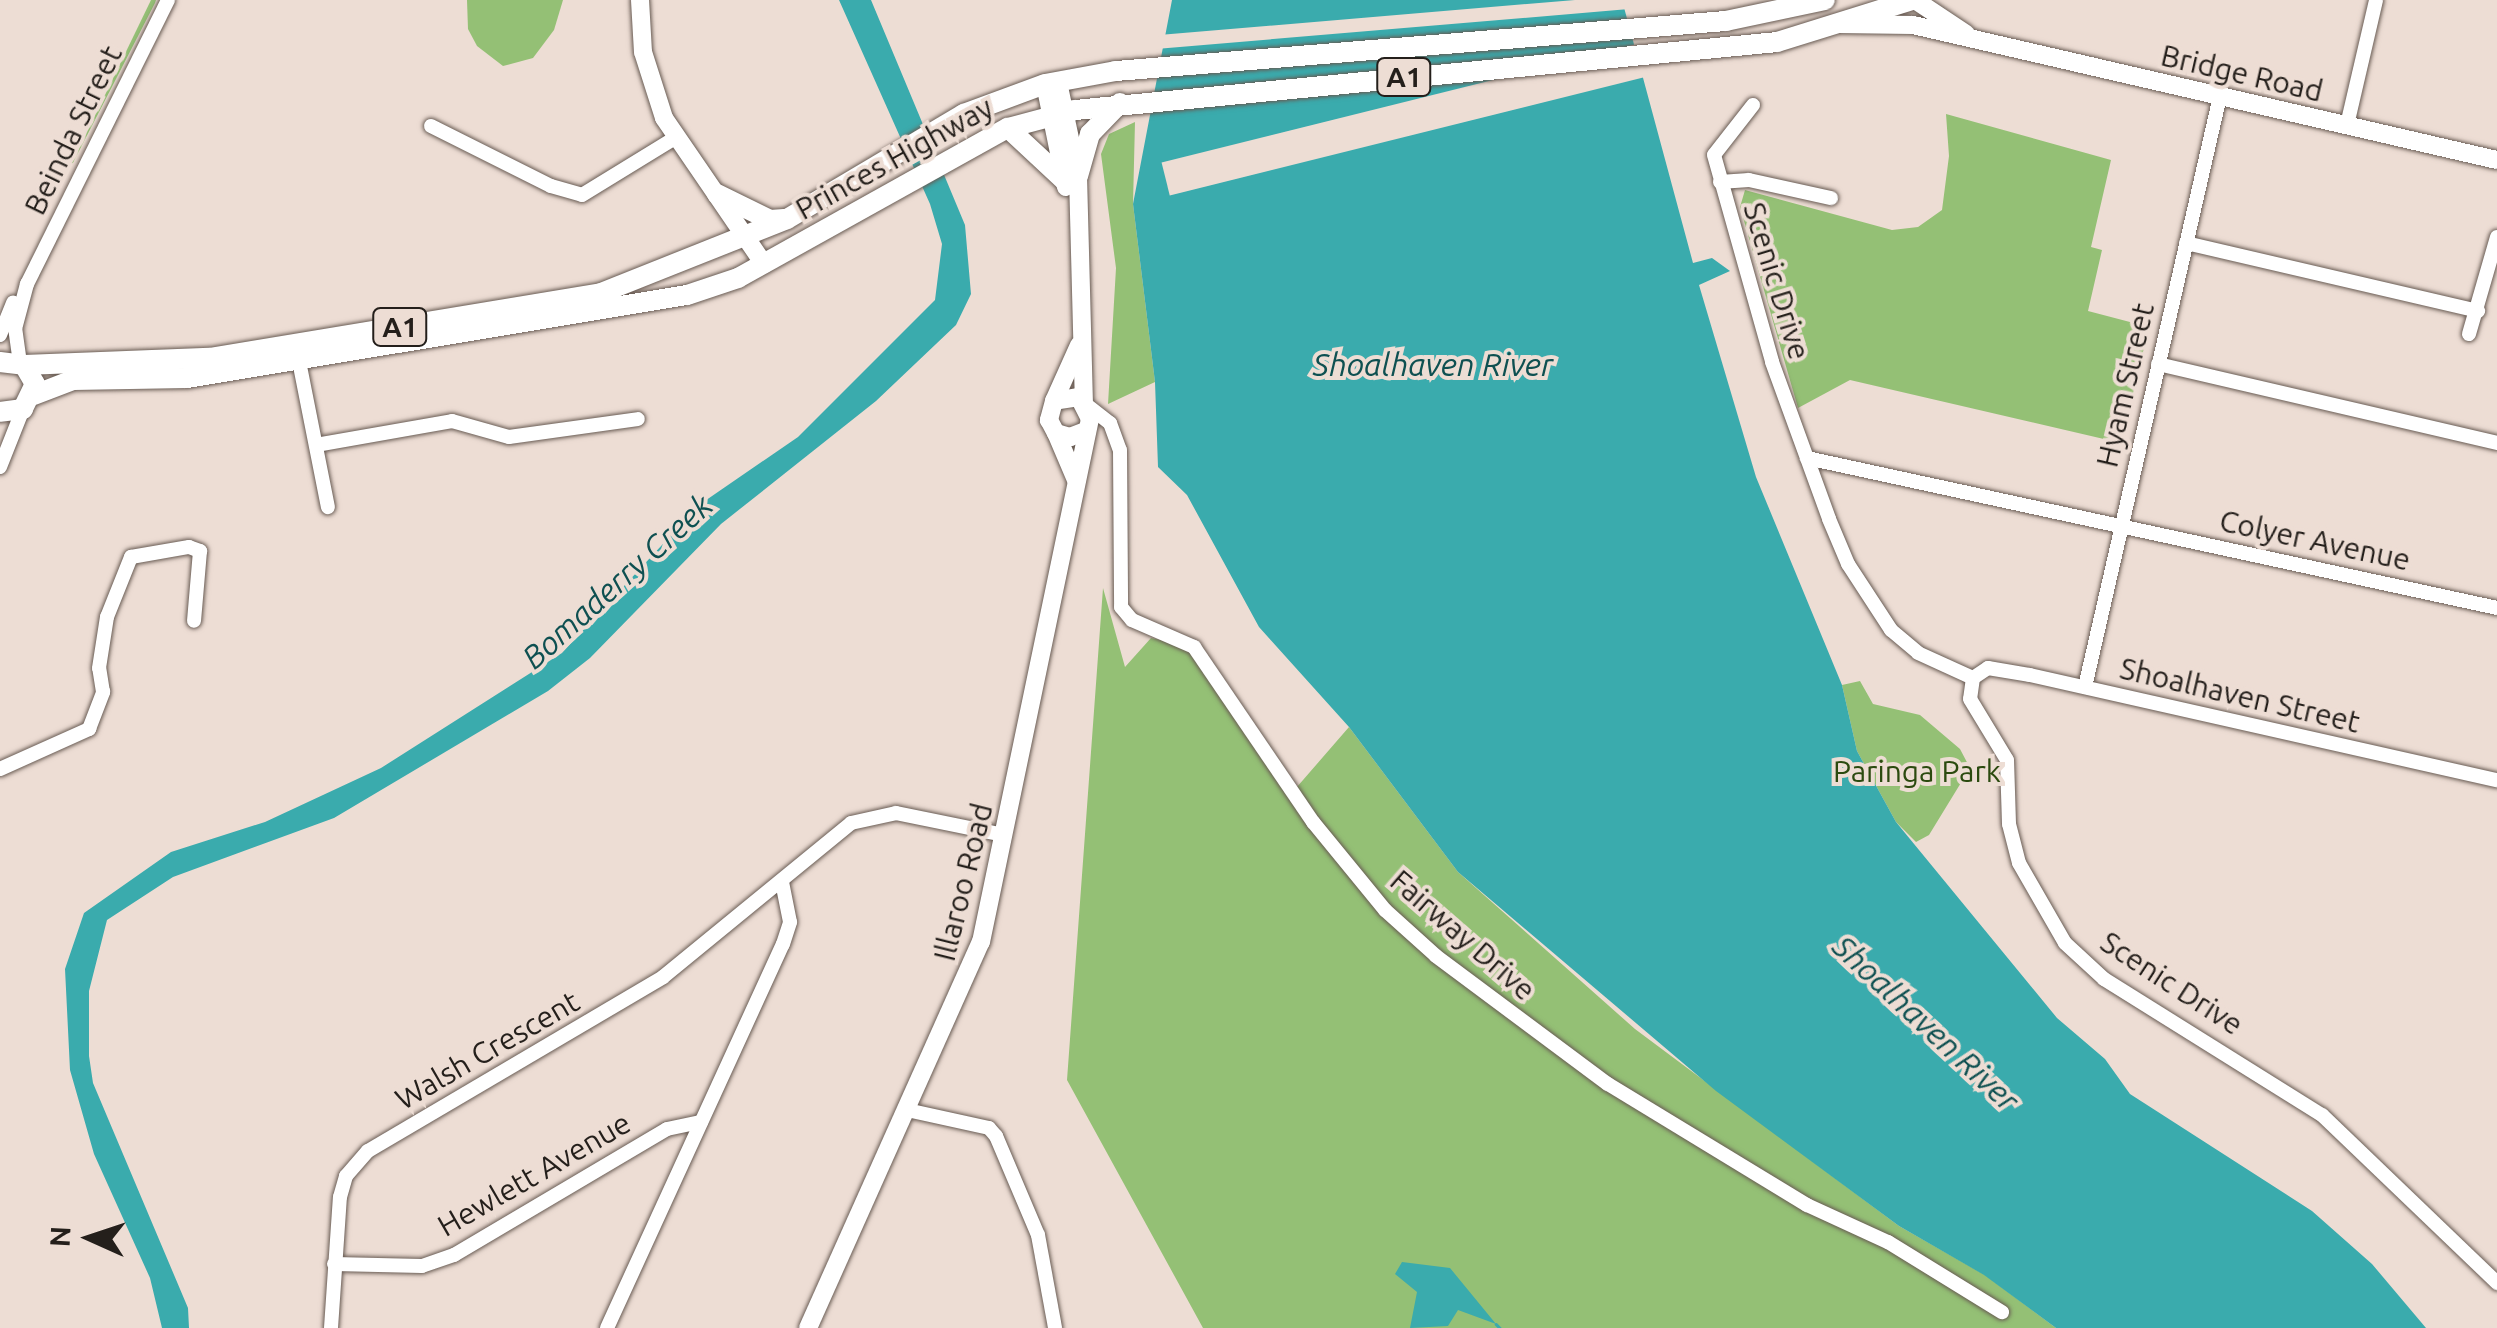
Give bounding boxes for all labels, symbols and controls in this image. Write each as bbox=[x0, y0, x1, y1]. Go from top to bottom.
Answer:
street label: Bridge Road bbox=[2158, 37, 2326, 109]
street label: Beinda Street bbox=[17, 40, 129, 220]
road number: A1 bbox=[1374, 54, 1434, 100]
street label: Princes Highway bbox=[789, 89, 999, 227]
street label: Scenic Drive bbox=[1736, 198, 1818, 364]
street label: Hyam Street bbox=[2089, 299, 2161, 471]
road number: A1 bbox=[370, 304, 430, 350]
water label: Shoalhaven River bbox=[1313, 345, 1553, 383]
water label: Bomaderry Creek bbox=[514, 485, 720, 677]
street label: Colyer Avenue bbox=[2216, 502, 2414, 578]
street label: Shoalhaven Street bbox=[2117, 650, 2363, 740]
park label: Paringa Park bbox=[1833, 753, 2001, 789]
street label: Illaroo Road bbox=[926, 799, 1000, 965]
street label: Fairway Drive bbox=[1383, 862, 1543, 1008]
street label: Scenic Drive bbox=[2094, 924, 2250, 1042]
water label: Shoalhaven River bbox=[1825, 927, 2027, 1119]
street label: Walsh Crescent bbox=[389, 983, 585, 1117]
street label: Hewlett Avenue bbox=[431, 1104, 637, 1244]
north arrow bbox=[40, 1188, 140, 1288]
text: N bbox=[44, 1225, 76, 1248]

